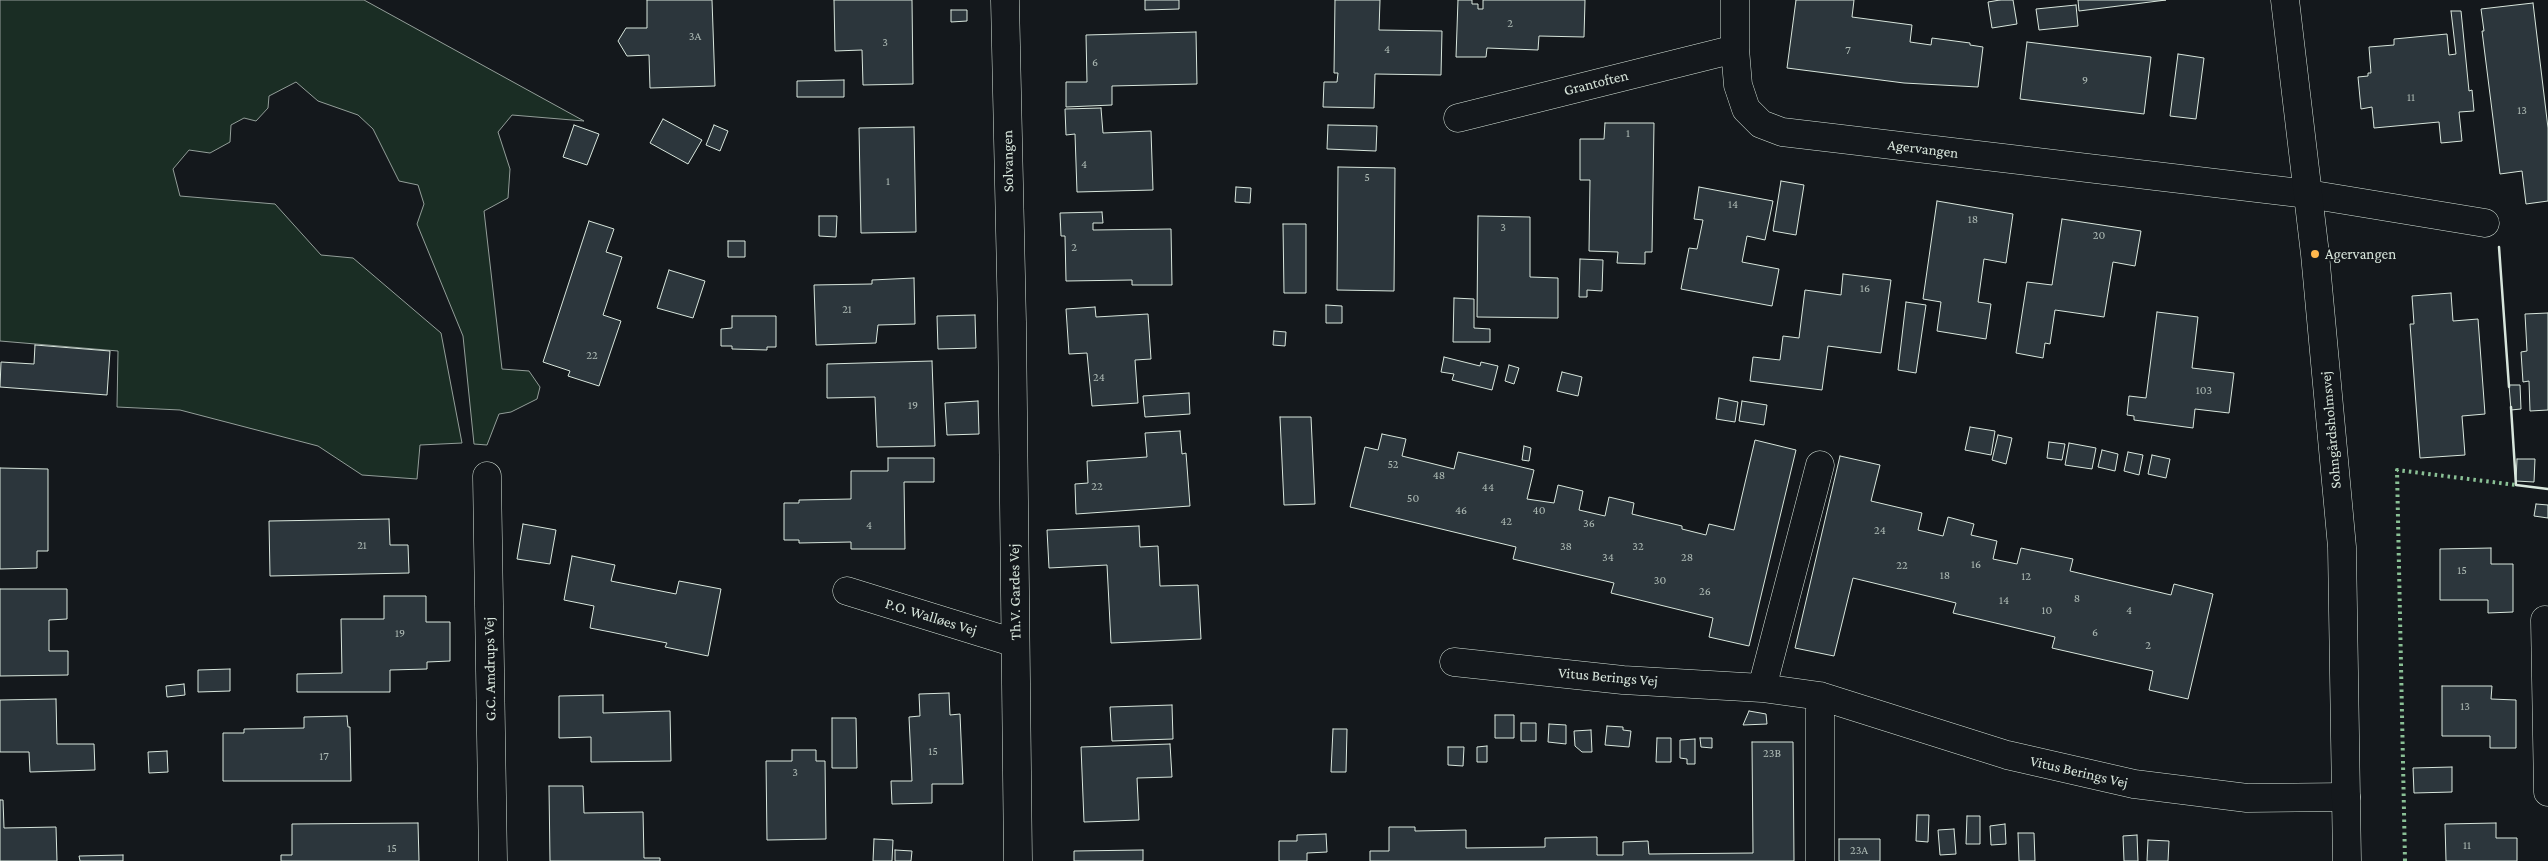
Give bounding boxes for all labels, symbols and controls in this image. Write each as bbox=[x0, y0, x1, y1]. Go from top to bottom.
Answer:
house number: 2 bbox=[1507, 16, 1513, 30]
house number: 3A bbox=[689, 29, 701, 43]
house number: 3 bbox=[882, 35, 888, 49]
house number: 4 bbox=[1384, 42, 1390, 56]
house number: 7 bbox=[1845, 43, 1851, 57]
house number: 6 bbox=[1092, 55, 1098, 69]
street label: Grantoften bbox=[1562, 66, 1630, 100]
house number: 9 bbox=[2082, 73, 2088, 87]
house number: 11 bbox=[2407, 90, 2415, 104]
house number: 13 bbox=[2517, 103, 2527, 117]
house number: 1 bbox=[1626, 126, 1630, 140]
street label: Solvangen bbox=[998, 130, 1018, 192]
street label: Agervangen bbox=[1887, 136, 1959, 162]
house number: 4 bbox=[1081, 157, 1087, 171]
house number: 5 bbox=[1364, 170, 1370, 184]
house number: 1 bbox=[886, 174, 890, 188]
house number: 14 bbox=[1728, 197, 1738, 211]
house number: 18 bbox=[1968, 212, 1978, 226]
house number: 3 bbox=[1500, 220, 1506, 234]
house number: 20 bbox=[2093, 228, 2105, 242]
house number: 2 bbox=[1071, 240, 1077, 254]
place label: Agervangen bbox=[2325, 245, 2396, 263]
marker: Agervangen bbox=[2309, 248, 2321, 260]
house number: 16 bbox=[1860, 281, 1870, 295]
house number: 21 bbox=[842, 302, 852, 316]
house number: 22 bbox=[586, 348, 598, 362]
house number: 24 bbox=[1093, 370, 1105, 384]
street label: Sohngårdsholmsvej bbox=[2317, 371, 2345, 489]
house number: 103 bbox=[2196, 383, 2212, 397]
house number: 19 bbox=[908, 398, 918, 412]
house number: 52 bbox=[1387, 457, 1399, 471]
house number: 48 bbox=[1433, 468, 1445, 482]
house number: 22 bbox=[1091, 479, 1103, 493]
house number: 44 bbox=[1482, 480, 1494, 494]
house number: 50 bbox=[1407, 491, 1419, 505]
house number: 46 bbox=[1455, 503, 1467, 517]
house number: 40 bbox=[1533, 503, 1545, 517]
house number: 42 bbox=[1500, 514, 1512, 528]
house number: 36 bbox=[1583, 516, 1595, 530]
house number: 4 bbox=[866, 518, 872, 532]
house number: 24 bbox=[1874, 523, 1886, 537]
house number: 21 bbox=[357, 538, 367, 552]
house number: 38 bbox=[1560, 539, 1572, 553]
house number: 32 bbox=[1632, 539, 1644, 553]
street label: Th.V. Gardes Vej bbox=[1005, 544, 1025, 640]
house number: 34 bbox=[1602, 550, 1614, 564]
house number: 28 bbox=[1681, 550, 1693, 564]
house number: 16 bbox=[1971, 557, 1981, 571]
house number: 22 bbox=[1896, 558, 1908, 572]
house number: 15 bbox=[2457, 563, 2467, 577]
house number: 18 bbox=[1940, 568, 1950, 582]
house number: 12 bbox=[2021, 569, 2031, 583]
house number: 30 bbox=[1654, 573, 1666, 587]
house number: 26 bbox=[1699, 584, 1711, 598]
house number: 8 bbox=[2074, 591, 2080, 605]
house number: 14 bbox=[1999, 593, 2009, 607]
street label: P.O. Walløes Vej bbox=[883, 595, 979, 639]
house number: 10 bbox=[2042, 603, 2052, 617]
house number: 4 bbox=[2126, 603, 2132, 617]
street label: G.C. Amdrups Vej bbox=[480, 617, 500, 721]
house number: 6 bbox=[2092, 625, 2098, 639]
house number: 19 bbox=[395, 626, 405, 640]
house number: 2 bbox=[2145, 638, 2151, 652]
street label: Vitus Berings Vej bbox=[1557, 664, 1659, 690]
house number: 13 bbox=[2460, 699, 2470, 713]
house number: 15 bbox=[928, 744, 938, 758]
house number: 23B bbox=[1763, 746, 1781, 760]
house number: 17 bbox=[319, 749, 329, 763]
street label: Vitus Berings Vej bbox=[2028, 752, 2130, 792]
house number: 3 bbox=[792, 765, 798, 779]
house number: 11 bbox=[2463, 838, 2471, 852]
house number: 15 bbox=[387, 841, 397, 855]
house number: 23A bbox=[1850, 843, 1868, 857]

